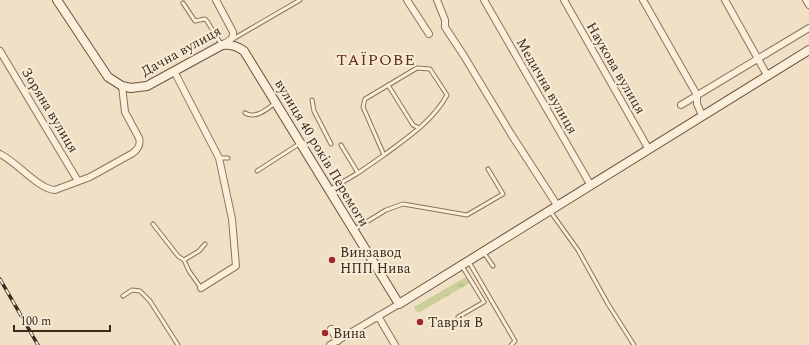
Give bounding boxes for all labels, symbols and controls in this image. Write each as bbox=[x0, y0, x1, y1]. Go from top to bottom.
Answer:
street label: Наукова вулиця bbox=[581, 18, 651, 118]
street label: Дачна вулиця bbox=[137, 20, 225, 82]
street label: Медична вулиця bbox=[511, 34, 583, 138]
district label: ТАЇРОВЕ bbox=[336, 48, 416, 72]
street label: Зоряна вулиця bbox=[16, 63, 84, 157]
street label: вулиця 40 років Перемоги bbox=[269, 75, 375, 231]
place label: Винзавод НПП Нива bbox=[340, 242, 411, 279]
marker: Винзавод НПП Нива bbox=[327, 255, 337, 265]
scale bar bbox=[14, 307, 110, 333]
text: 100 m bbox=[20, 312, 51, 331]
place label: Таврія В bbox=[428, 312, 483, 333]
marker: Таврія В bbox=[415, 317, 425, 327]
place label: Вина bbox=[333, 323, 366, 344]
marker: Вина bbox=[320, 328, 330, 338]

